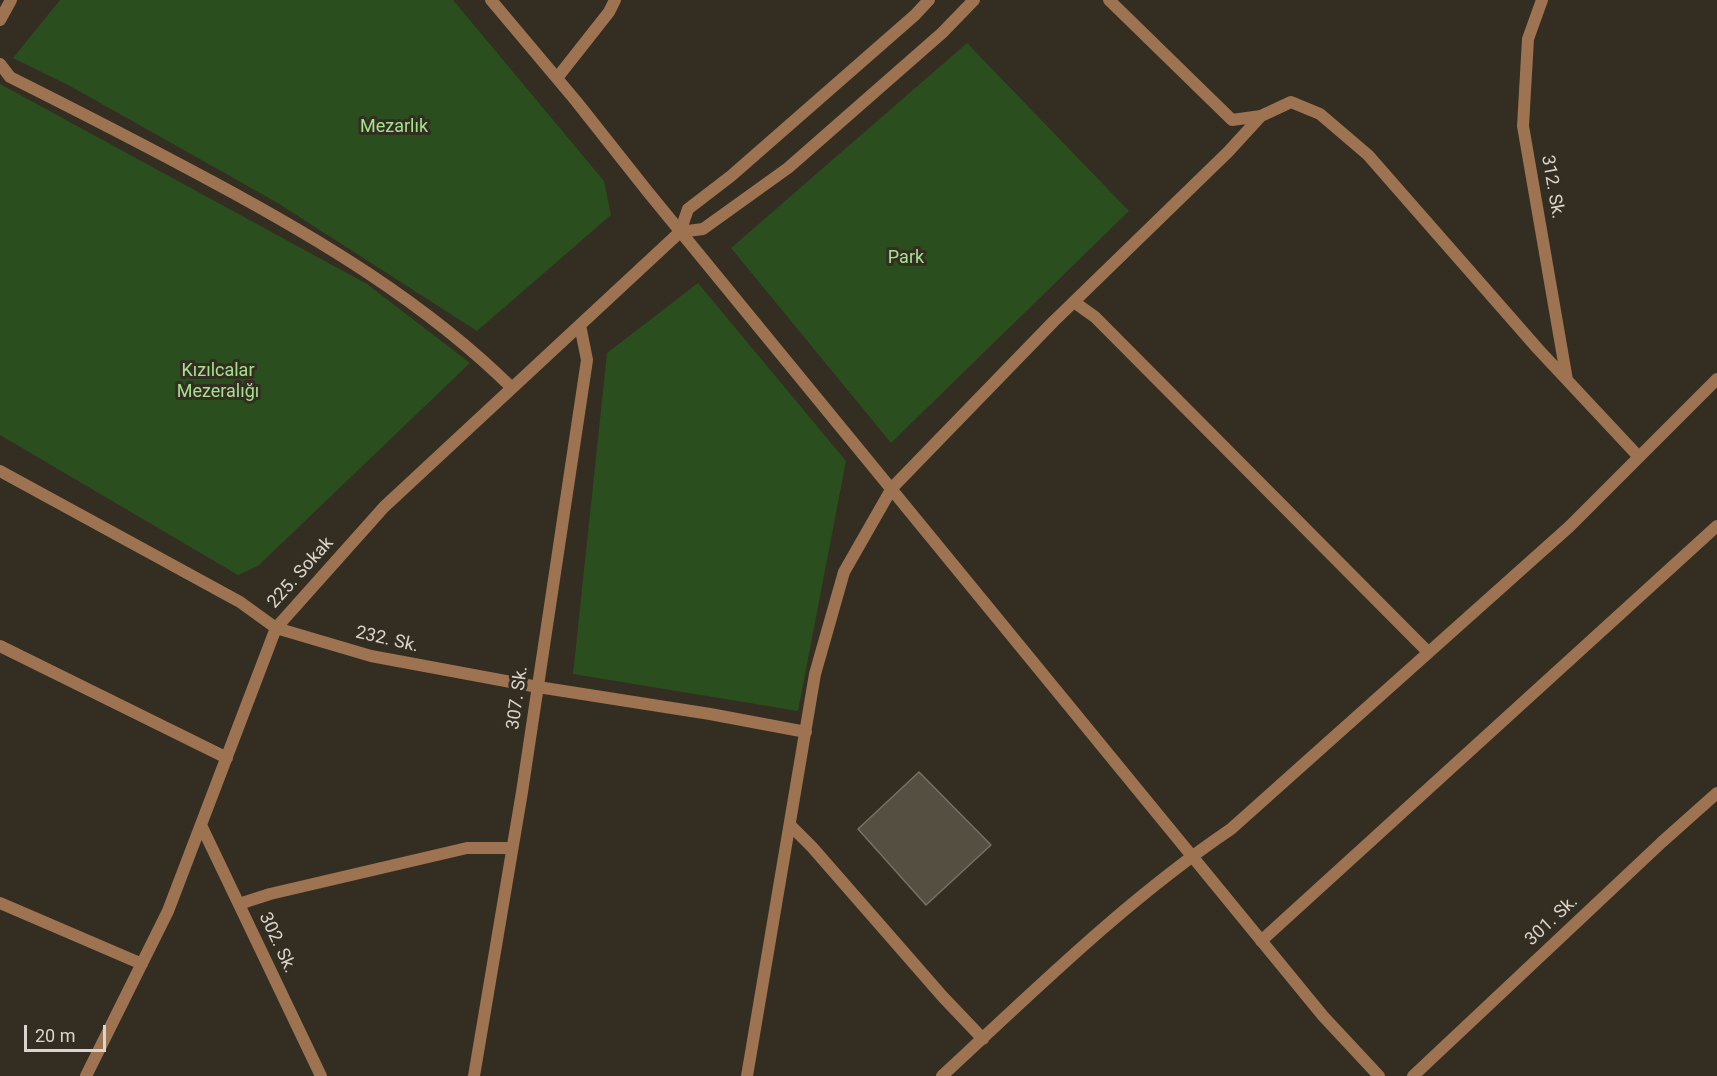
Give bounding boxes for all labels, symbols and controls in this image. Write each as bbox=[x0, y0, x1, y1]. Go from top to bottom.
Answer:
park label: Mezarlık bbox=[360, 116, 428, 138]
street label: 312. Sk. bbox=[1536, 154, 1568, 220]
park label: Park bbox=[888, 247, 924, 269]
park label: Kızılcalar Mezeralığı bbox=[177, 360, 259, 403]
street label: 225. Sokak bbox=[263, 533, 339, 613]
street label: 232. Sk. bbox=[353, 622, 421, 658]
street label: 307. Sk. bbox=[503, 665, 533, 731]
street label: 301. Sk. bbox=[1521, 891, 1583, 951]
street label: 302. Sk. bbox=[254, 909, 300, 977]
scale bar bbox=[27, 1013, 110, 1051]
text: 20 m bbox=[35, 1025, 75, 1046]

